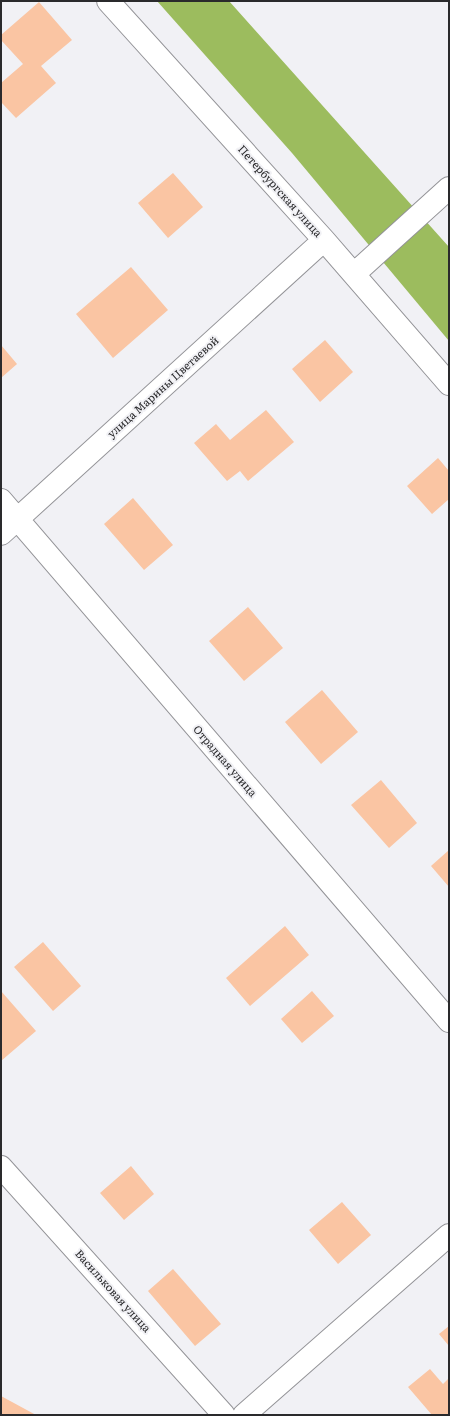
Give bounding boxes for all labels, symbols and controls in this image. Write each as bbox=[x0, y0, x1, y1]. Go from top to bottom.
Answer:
street label: Петербургская улица bbox=[235, 141, 327, 240]
street label: улица Марины Цветаевой bbox=[103, 332, 222, 441]
street label: Отрадная улица bbox=[190, 721, 261, 800]
street label: Васильковая улица bbox=[72, 1245, 155, 1335]

